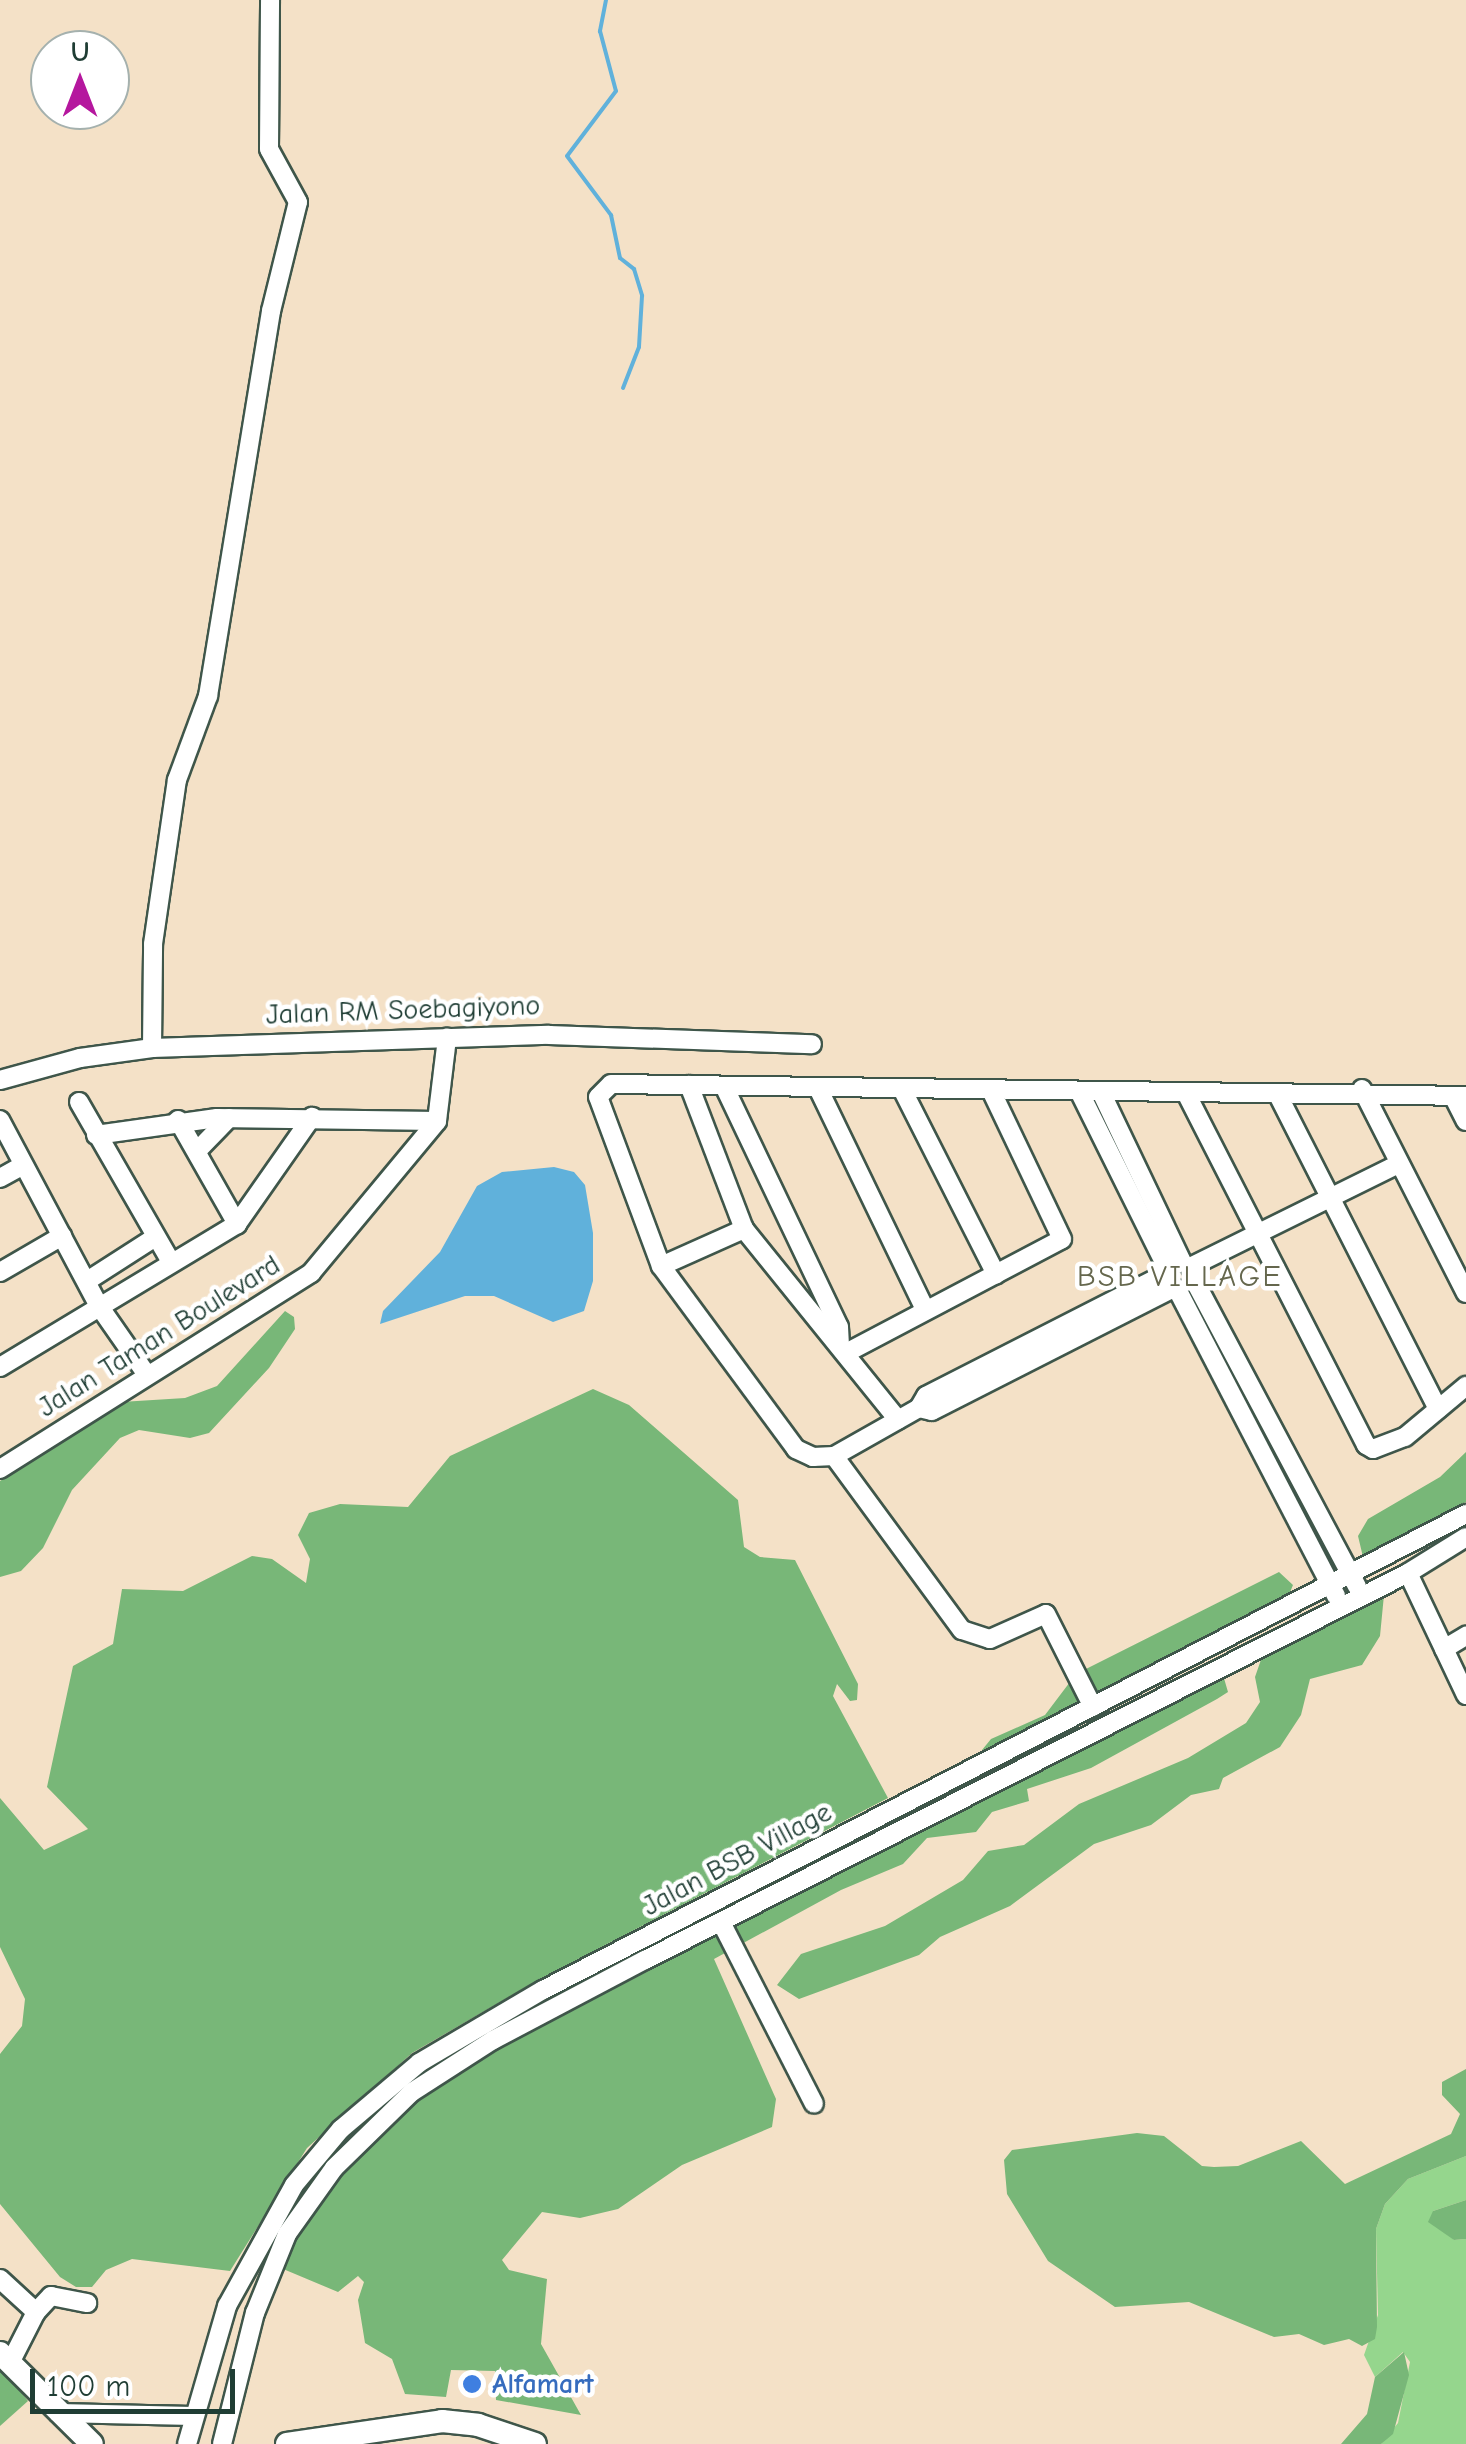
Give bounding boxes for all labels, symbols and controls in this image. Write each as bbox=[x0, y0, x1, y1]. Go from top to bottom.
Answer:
north arrow bbox=[30, 30, 130, 130]
text: U bbox=[71, 36, 89, 68]
street label: Jalan RM Soebagiyono bbox=[265, 988, 541, 1032]
street label: Jalan Taman Boulevard bbox=[32, 1248, 286, 1424]
district label: BSB VILLAGE bbox=[1077, 1259, 1283, 1295]
street label: Jalan BSB Village bbox=[637, 1795, 837, 1923]
scale bar bbox=[35, 2349, 240, 2411]
place label: Alfamart bbox=[492, 2367, 594, 2401]
text: 100 m bbox=[47, 2369, 130, 2404]
marker: Alfamart bbox=[461, 2373, 483, 2395]

